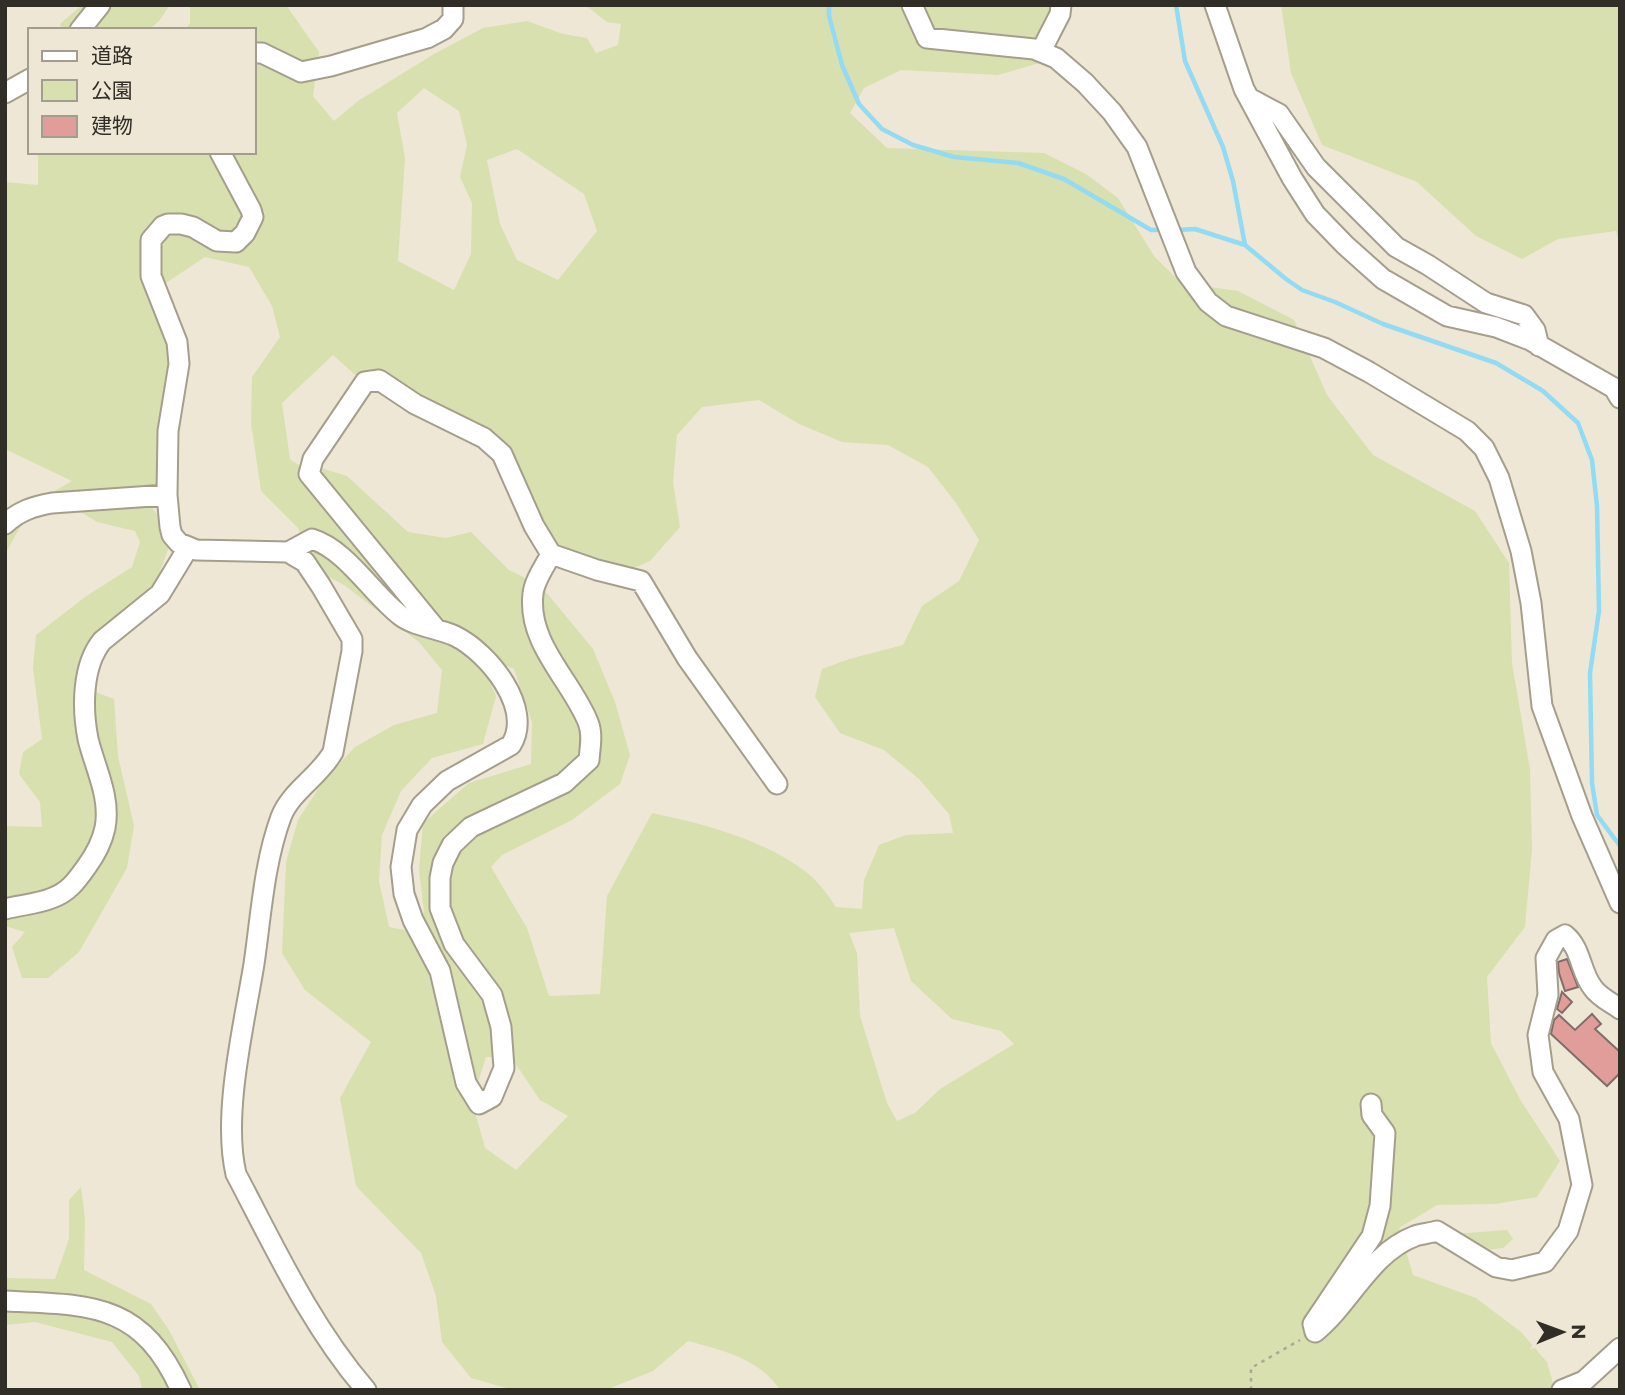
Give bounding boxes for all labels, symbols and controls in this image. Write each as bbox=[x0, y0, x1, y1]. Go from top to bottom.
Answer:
legend bbox=[28, 28, 256, 154]
text: 道路 bbox=[91, 43, 133, 68]
text: 公園 bbox=[91, 78, 133, 103]
text: 建物 bbox=[91, 113, 133, 138]
north arrow bbox=[1527, 1297, 1597, 1367]
text: N bbox=[1567, 1324, 1590, 1340]

